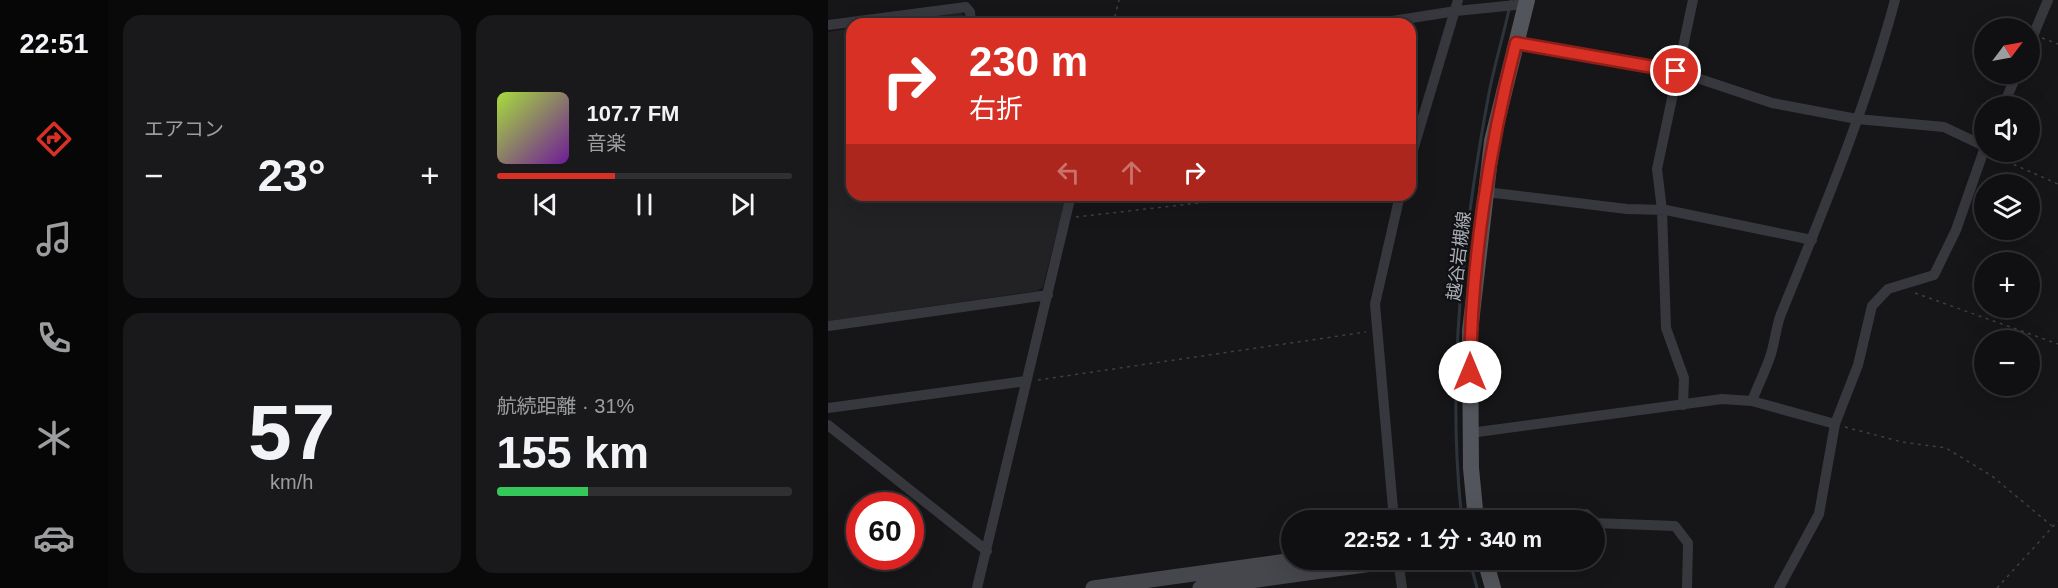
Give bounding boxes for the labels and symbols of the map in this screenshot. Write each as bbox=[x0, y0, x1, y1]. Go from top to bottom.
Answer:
north arrow bbox=[1974, 18, 2040, 84]
pin bbox=[1650, 45, 1701, 96]
street label: 越谷岩槻線 bbox=[1444, 210, 1474, 302]
position arrow bbox=[1438, 340, 1502, 404]
speed limit sign: 60 bbox=[846, 492, 924, 570]

